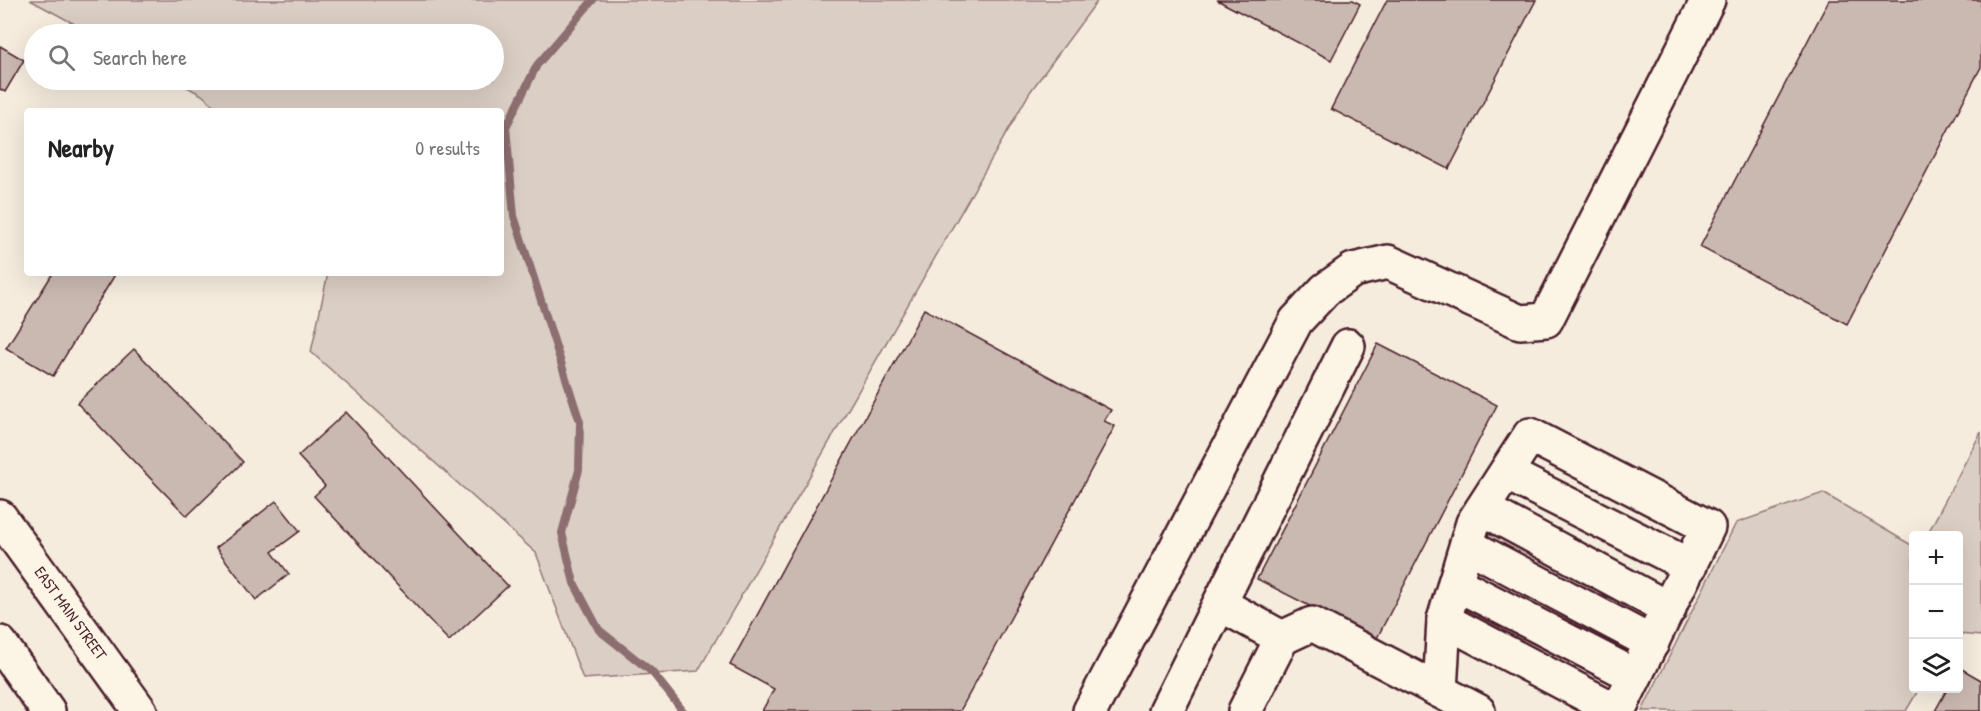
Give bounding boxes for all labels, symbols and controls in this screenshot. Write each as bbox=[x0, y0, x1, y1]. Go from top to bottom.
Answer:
search box bbox=[24, 24, 504, 90]
icon: search bbox=[45, 41, 78, 74]
text: Search here bbox=[93, 42, 187, 72]
text: Nearby bbox=[48, 130, 114, 165]
text: 0 results bbox=[415, 134, 480, 161]
map controls bbox=[1909, 531, 1963, 693]
button: + bbox=[1909, 531, 1963, 585]
street label: EAST MAIN STREET bbox=[30, 562, 113, 665]
button: − bbox=[1909, 585, 1963, 639]
button: layers bbox=[1909, 639, 1963, 693]

